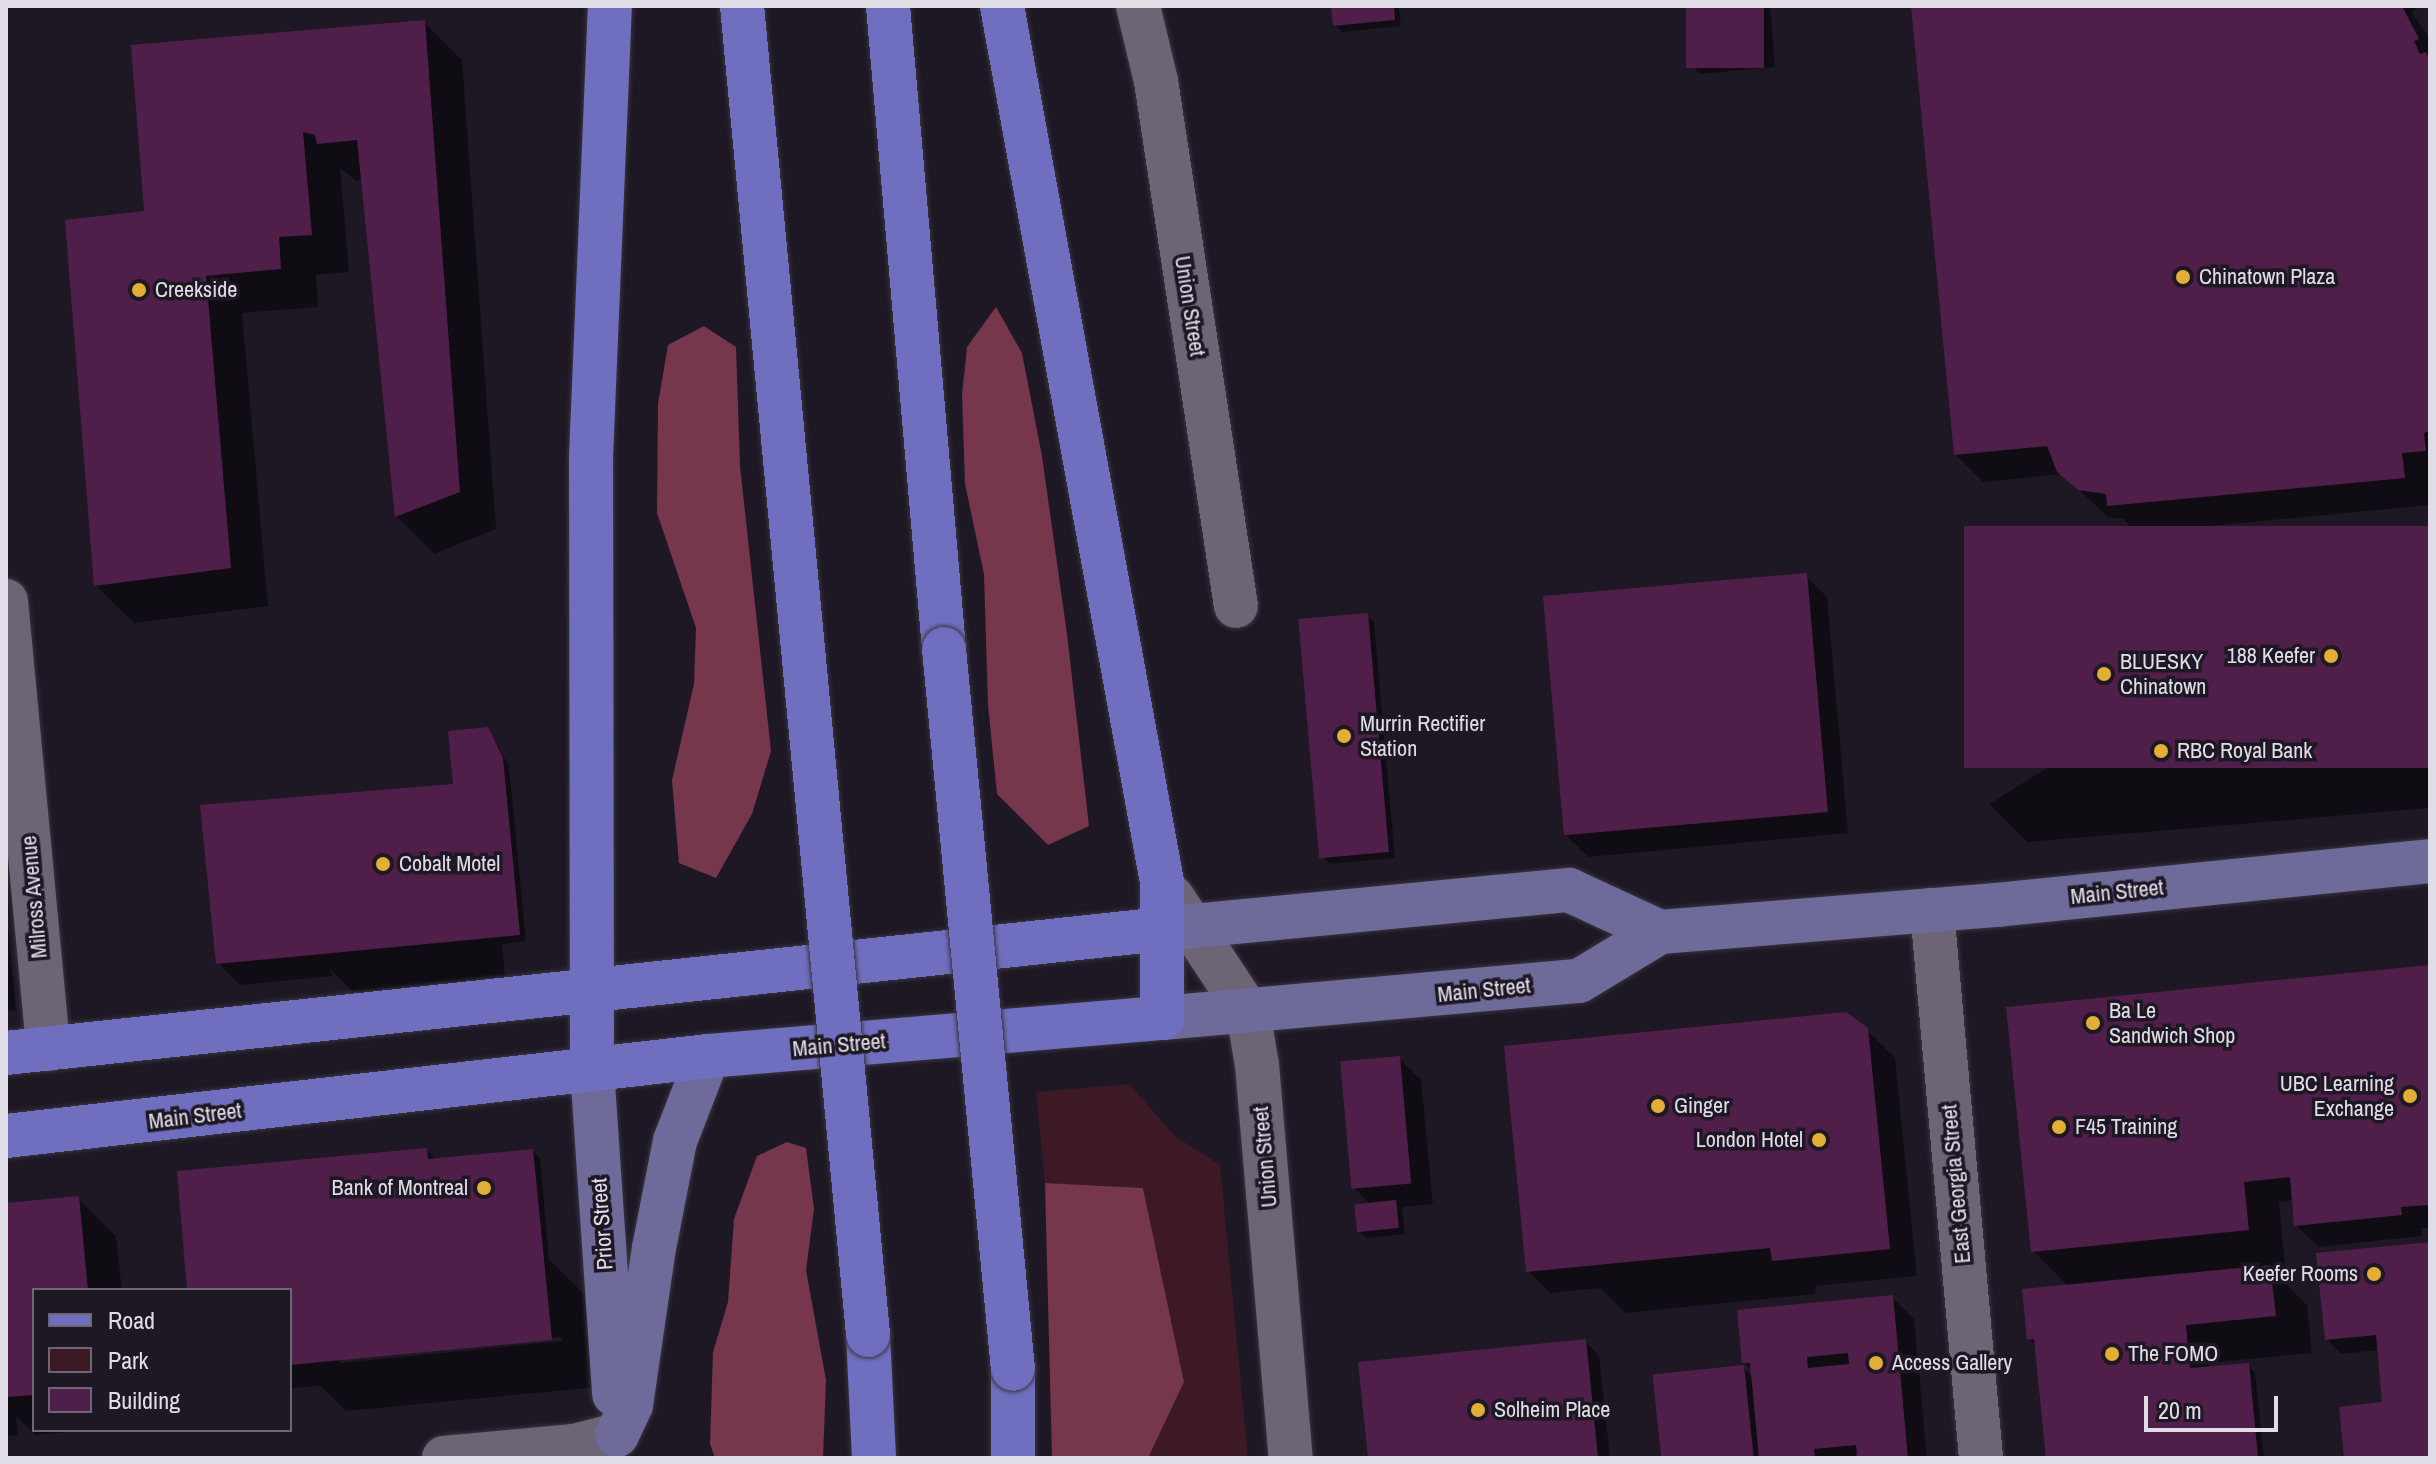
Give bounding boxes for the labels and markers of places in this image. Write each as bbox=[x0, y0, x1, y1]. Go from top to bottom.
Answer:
place label: Chinatown Plaza bbox=[2199, 264, 2335, 290]
marker: Chinatown Plaza bbox=[2174, 268, 2192, 286]
place label: Creekside bbox=[155, 277, 237, 303]
marker: Creekside bbox=[130, 281, 148, 299]
place label: 188 Keefer bbox=[2227, 643, 2315, 669]
marker: 188 Keefer bbox=[2322, 647, 2340, 665]
place label: BLUESKY Chinatown bbox=[2120, 648, 2206, 700]
marker: BLUESKY Chinatown bbox=[2095, 665, 2113, 683]
place label: Murrin Rectifier Station bbox=[1360, 710, 1485, 762]
marker: Murrin Rectifier Station bbox=[1335, 727, 1353, 745]
place label: RBC Royal Bank bbox=[2177, 738, 2312, 764]
marker: RBC Royal Bank bbox=[2152, 742, 2170, 760]
place label: Cobalt Motel bbox=[399, 851, 500, 877]
marker: Cobalt Motel bbox=[374, 855, 392, 873]
place label: Ba Le Sandwich Shop bbox=[2109, 997, 2235, 1048]
marker: Ba Le Sandwich Shop bbox=[2084, 1014, 2102, 1032]
place label: UBC Learning Exchange bbox=[2280, 1070, 2394, 1122]
marker: UBC Learning Exchange bbox=[2401, 1087, 2419, 1105]
place label: Ginger bbox=[1674, 1093, 1729, 1119]
marker: Ginger bbox=[1649, 1097, 1667, 1115]
place label: F45 Training bbox=[2075, 1114, 2178, 1140]
marker: F45 Training bbox=[2050, 1118, 2068, 1136]
place label: London Hotel bbox=[1696, 1127, 1803, 1153]
marker: London Hotel bbox=[1810, 1131, 1828, 1149]
place label: Bank of Montreal bbox=[332, 1175, 468, 1201]
marker: Bank of Montreal bbox=[475, 1179, 493, 1197]
place label: Keefer Rooms bbox=[2243, 1261, 2358, 1287]
marker: Keefer Rooms bbox=[2365, 1265, 2383, 1283]
place label: The FOMO bbox=[2128, 1341, 2218, 1367]
marker: The FOMO bbox=[2103, 1345, 2121, 1363]
place label: Access Gallery bbox=[1892, 1350, 2012, 1376]
marker: Access Gallery bbox=[1867, 1354, 1885, 1372]
place label: Solheim Place bbox=[1494, 1397, 1610, 1423]
marker: Solheim Place bbox=[1469, 1401, 1487, 1419]

